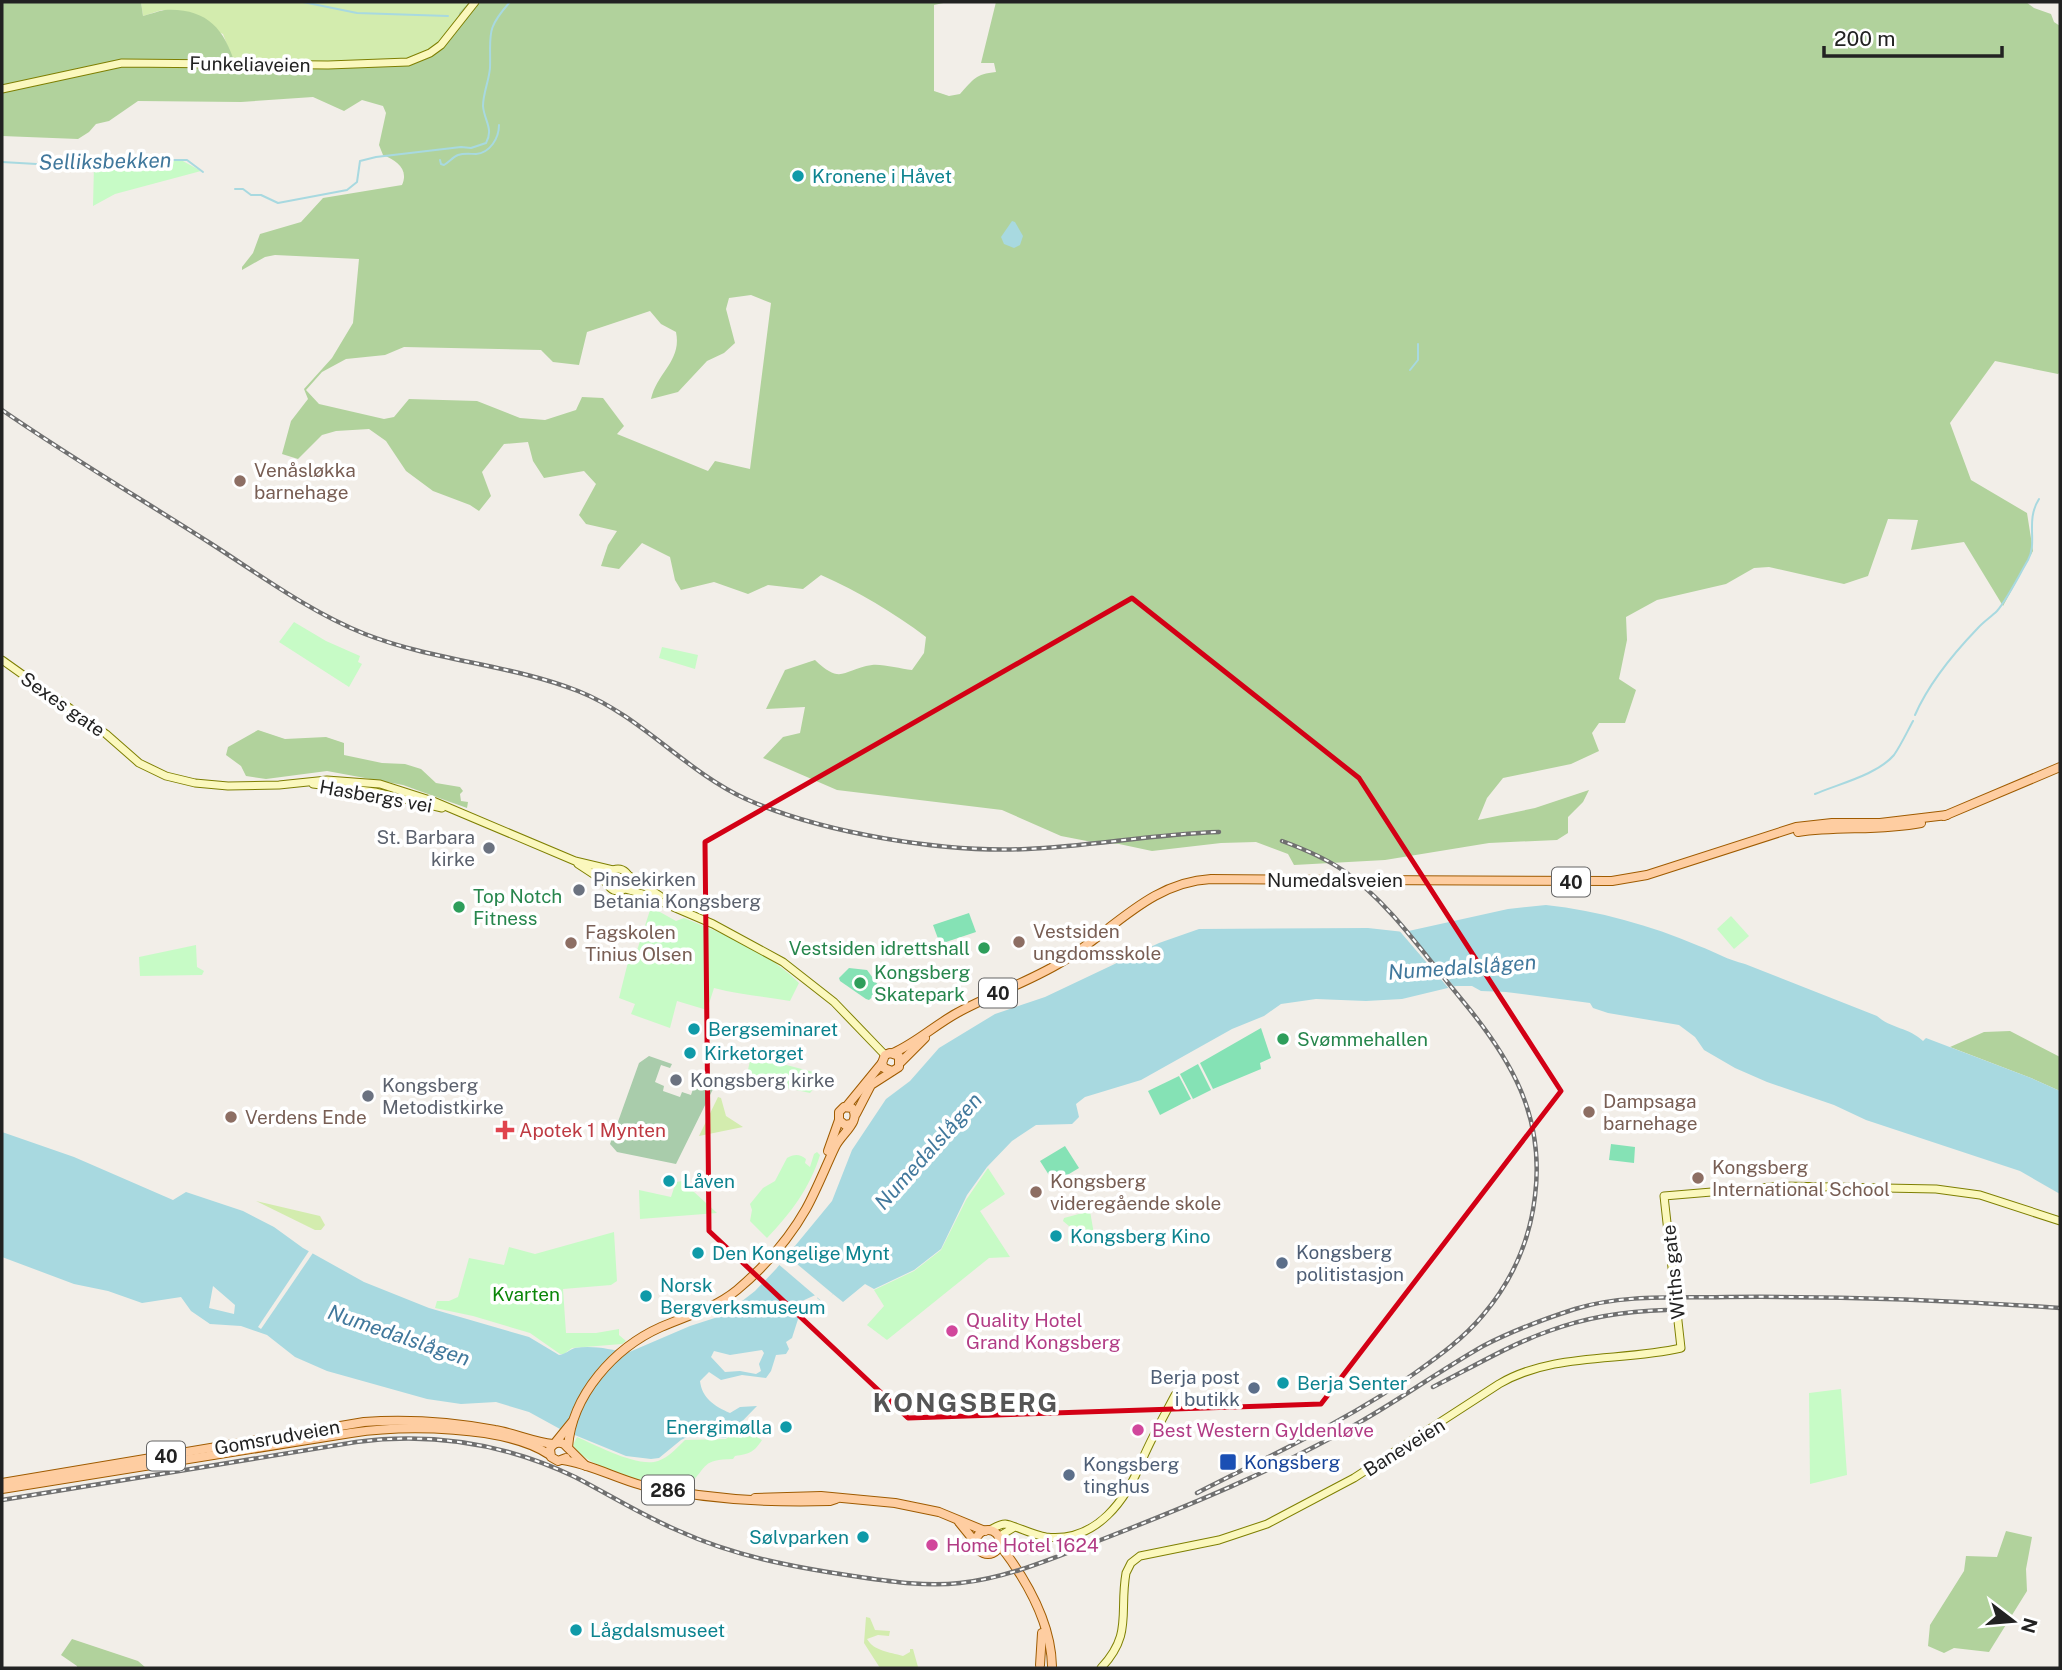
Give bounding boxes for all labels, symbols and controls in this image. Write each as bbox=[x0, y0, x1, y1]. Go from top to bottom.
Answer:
scale bar bbox=[1824, 14, 2002, 58]
text: 200 m bbox=[1834, 26, 1895, 51]
street label: Funkeliaveien bbox=[189, 52, 311, 76]
water label: Selliksbekken bbox=[38, 147, 172, 175]
place label: Kronene i Håvet bbox=[812, 165, 952, 187]
marker: Kronene i Håvet bbox=[790, 168, 806, 184]
place label: Venåsløkka barnehage bbox=[254, 459, 356, 503]
marker: Venåsløkka barnehage bbox=[232, 473, 248, 489]
street label: Sexes gate bbox=[17, 667, 109, 741]
street label: Hasbergs vei bbox=[318, 775, 434, 817]
place label: St. Barbara kirke bbox=[377, 826, 475, 870]
marker: St. Barbara kirke bbox=[481, 840, 497, 856]
place label: Pinsekirken Betania Kongsberg bbox=[593, 868, 761, 912]
road number: 40 bbox=[1552, 868, 1590, 897]
street label: Numedalsveien bbox=[1267, 869, 1403, 891]
marker: Pinsekirken Betania Kongsberg bbox=[571, 882, 587, 898]
place label: Top Notch Fitness bbox=[473, 885, 562, 929]
marker: Top Notch Fitness bbox=[451, 899, 467, 915]
place label: Vestsiden ungdomsskole bbox=[1033, 920, 1161, 964]
place label: Fagskolen Tinius Olsen bbox=[585, 921, 693, 965]
marker: Vestsiden ungdomsskole bbox=[1011, 934, 1027, 950]
marker: Fagskolen Tinius Olsen bbox=[563, 935, 579, 951]
place label: Vestsiden idrettshall bbox=[789, 937, 970, 959]
marker: Vestsiden idrettshall bbox=[976, 940, 992, 956]
water label: Numedalslågen bbox=[1387, 949, 1537, 985]
place label: Kongsberg Skatepark bbox=[874, 961, 970, 1005]
marker: Kongsberg Skatepark bbox=[852, 975, 868, 991]
road number: 40 bbox=[979, 978, 1017, 1008]
place label: Bergseminaret bbox=[708, 1018, 838, 1040]
marker: Bergseminaret bbox=[686, 1021, 702, 1037]
place label: Svømmehallen bbox=[1297, 1028, 1428, 1050]
marker: Svømmehallen bbox=[1275, 1031, 1291, 1047]
place label: Kirketorget bbox=[704, 1042, 804, 1064]
marker: Kirketorget bbox=[682, 1045, 698, 1061]
place label: Kongsberg kirke bbox=[690, 1069, 835, 1091]
marker: Kongsberg kirke bbox=[668, 1072, 684, 1088]
place label: Kongsberg Metodistkirke bbox=[382, 1074, 504, 1118]
water label: Numedalslågen bbox=[869, 1087, 987, 1215]
marker: Kongsberg Metodistkirke bbox=[360, 1088, 376, 1104]
place label: Dampsaga barnehage bbox=[1603, 1090, 1698, 1134]
marker: Dampsaga barnehage bbox=[1581, 1104, 1597, 1120]
place label: Verdens Ende bbox=[245, 1106, 367, 1128]
marker: Verdens Ende bbox=[223, 1109, 239, 1125]
place label: Apotek 1 Mynten bbox=[519, 1119, 666, 1141]
marker: Apotek 1 Mynten bbox=[497, 1122, 513, 1138]
place label: Kongsberg International School bbox=[1712, 1156, 1890, 1200]
place label: Låven bbox=[683, 1170, 735, 1192]
place label: Kongsberg videregående skole bbox=[1050, 1170, 1221, 1214]
marker: Kongsberg International School bbox=[1690, 1170, 1706, 1186]
marker: Låven bbox=[661, 1173, 677, 1189]
marker: Kongsberg videregående skole bbox=[1028, 1184, 1044, 1200]
street label: Withs gate bbox=[1657, 1224, 1689, 1320]
place label: Kongsberg Kino bbox=[1070, 1225, 1210, 1247]
marker: Kongsberg Kino bbox=[1048, 1228, 1064, 1244]
place label: Kongsberg politistasjon bbox=[1296, 1241, 1404, 1285]
place label: Den Kongelige Mynt bbox=[712, 1242, 890, 1264]
marker: Den Kongelige Mynt bbox=[690, 1245, 706, 1261]
marker: Kongsberg politistasjon bbox=[1274, 1255, 1290, 1271]
place label: Norsk Bergverksmuseum bbox=[660, 1274, 826, 1318]
park label: Kvarten bbox=[492, 1283, 560, 1305]
marker: Norsk Bergverksmuseum bbox=[638, 1288, 654, 1304]
water label: Numedalslågen bbox=[325, 1299, 473, 1371]
place label: Quality Hotel Grand Kongsberg bbox=[966, 1309, 1121, 1353]
marker: Quality Hotel Grand Kongsberg bbox=[944, 1323, 960, 1339]
place label: Berja post i butikk bbox=[1150, 1366, 1240, 1410]
place label: Berja Senter bbox=[1297, 1372, 1407, 1394]
marker: Berja Senter bbox=[1275, 1375, 1291, 1391]
marker: Berja post i butikk bbox=[1246, 1380, 1262, 1396]
district label: KONGSBERG bbox=[873, 1387, 1059, 1418]
street label: Baneveien bbox=[1359, 1413, 1449, 1481]
street label: Gomsrudveien bbox=[213, 1415, 341, 1459]
place label: Energimølla bbox=[666, 1416, 772, 1438]
marker: Energimølla bbox=[778, 1419, 794, 1435]
place label: Best Western Gyldenløve bbox=[1152, 1419, 1374, 1441]
marker: Best Western Gyldenløve bbox=[1130, 1422, 1146, 1438]
road number: 40 bbox=[147, 1442, 185, 1470]
place label: Kongsberg bbox=[1244, 1451, 1340, 1473]
marker: Kongsberg bbox=[1218, 1452, 1238, 1472]
place label: Kongsberg tinghus bbox=[1083, 1453, 1179, 1497]
marker: Kongsberg tinghus bbox=[1061, 1467, 1077, 1483]
road number: 286 bbox=[642, 1476, 694, 1504]
place label: Sølvparken bbox=[749, 1526, 849, 1548]
marker: Sølvparken bbox=[855, 1529, 871, 1545]
place label: Home Hotel 1624 bbox=[946, 1534, 1099, 1556]
marker: Home Hotel 1624 bbox=[924, 1537, 940, 1553]
north arrow bbox=[1978, 1586, 2048, 1656]
text: N bbox=[2017, 1616, 2042, 1636]
place label: Lågdalsmuseet bbox=[590, 1619, 725, 1641]
marker: Lågdalsmuseet bbox=[568, 1622, 584, 1638]

